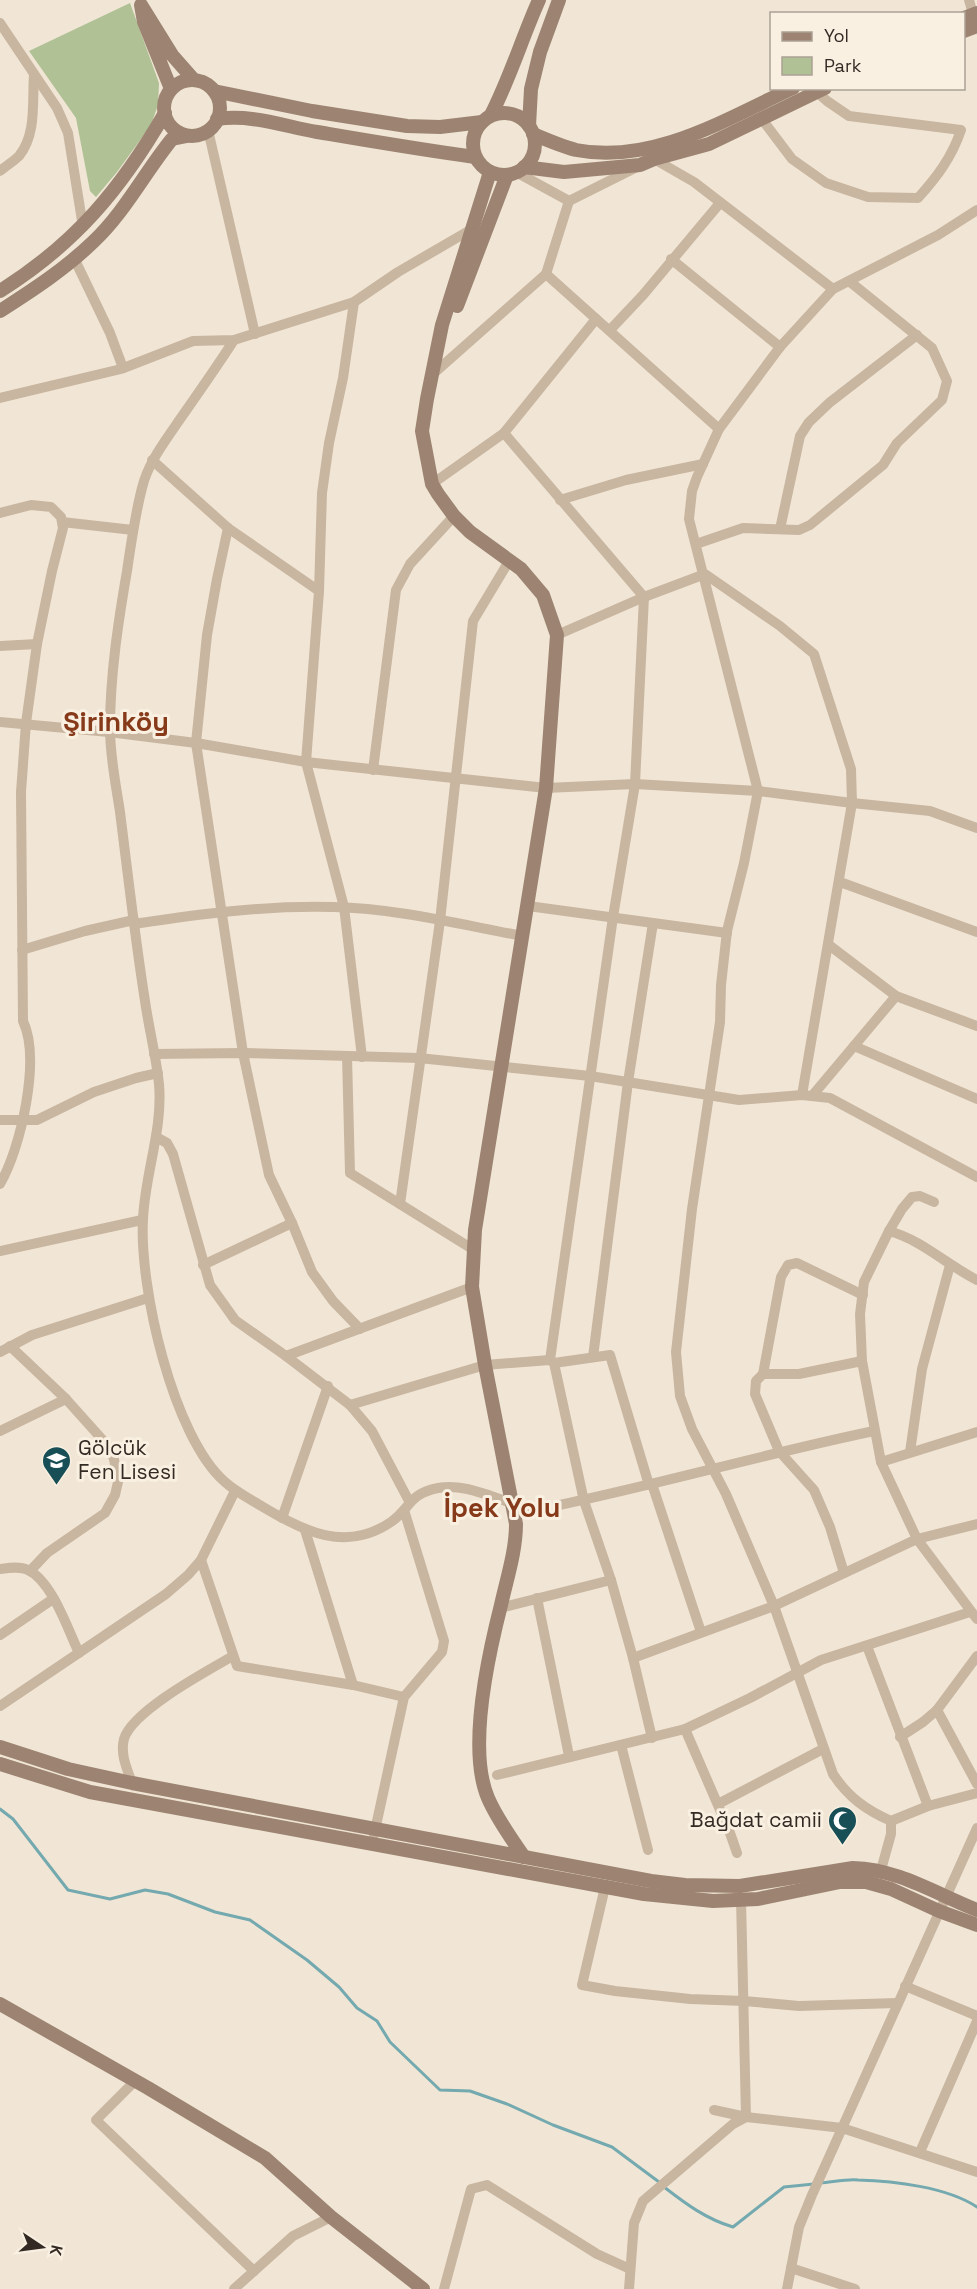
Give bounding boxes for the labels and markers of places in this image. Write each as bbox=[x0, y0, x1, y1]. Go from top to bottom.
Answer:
place label: Gölcük Fen Lisesi bbox=[78, 1434, 176, 1485]
school or university icon: Gölcük Fen Lisesi bbox=[41, 1444, 73, 1486]
mosque icon: Bağdat camii bbox=[827, 1804, 859, 1846]
place label: Bağdat camii bbox=[690, 1806, 822, 1833]

